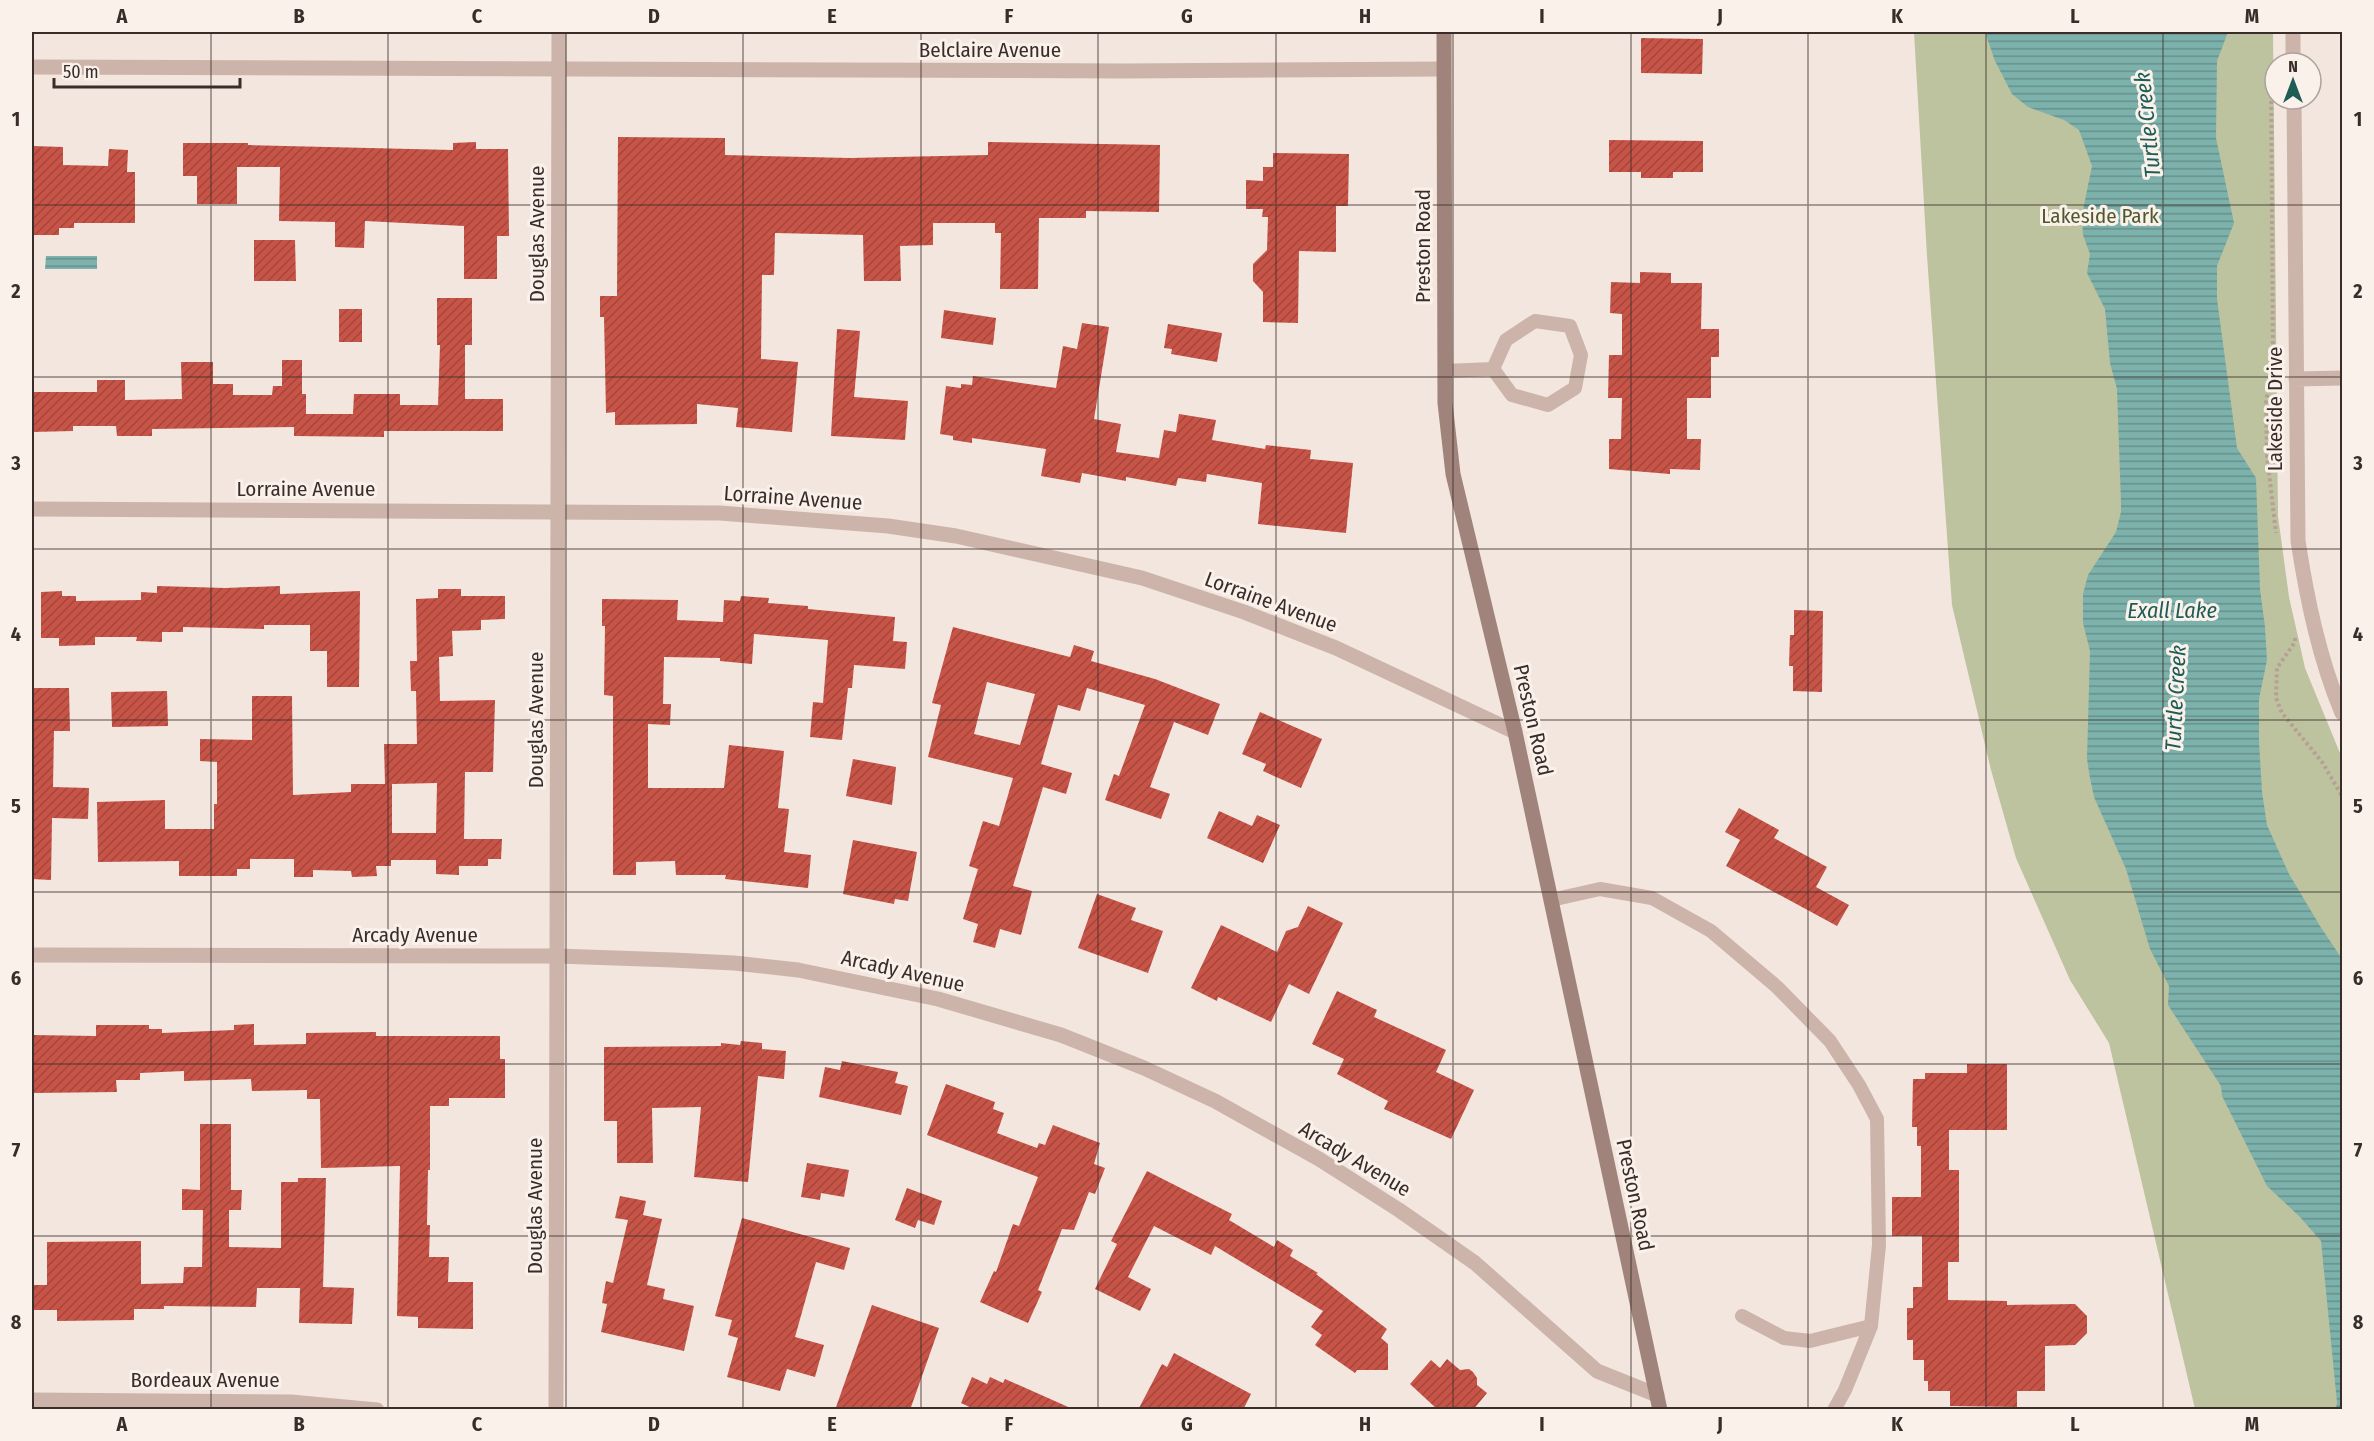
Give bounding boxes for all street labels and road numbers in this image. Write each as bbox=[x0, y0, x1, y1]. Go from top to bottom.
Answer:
street label: Belclaire Avenue bbox=[919, 37, 1061, 63]
street label: Douglas Avenue bbox=[524, 166, 550, 302]
street label: Preston Road bbox=[1410, 189, 1436, 303]
street label: Lakeside Drive bbox=[2262, 347, 2288, 471]
street label: Lorraine Avenue bbox=[237, 476, 375, 502]
street label: Lorraine Avenue bbox=[723, 480, 863, 516]
street label: Lorraine Avenue bbox=[1201, 566, 1341, 638]
street label: Douglas Avenue bbox=[523, 652, 549, 788]
street label: Preston Road bbox=[1508, 662, 1558, 778]
street label: Arcady Avenue bbox=[352, 922, 478, 948]
street label: Arcady Avenue bbox=[839, 944, 967, 998]
street label: Arcady Avenue bbox=[1295, 1116, 1415, 1202]
street label: Preston Road bbox=[1610, 1137, 1660, 1253]
street label: Douglas Avenue bbox=[522, 1138, 548, 1274]
street label: Bordeaux Avenue bbox=[130, 1367, 280, 1393]

